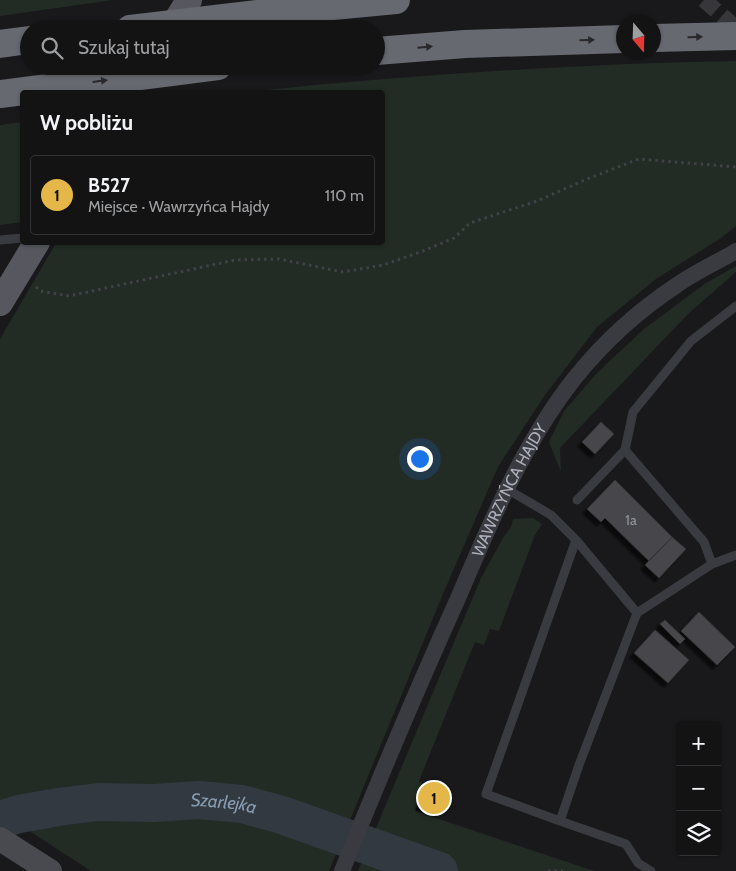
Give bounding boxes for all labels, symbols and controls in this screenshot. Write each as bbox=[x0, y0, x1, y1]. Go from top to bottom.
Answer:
north arrow bbox=[616, 15, 661, 60]
search box bbox=[20, 20, 385, 75]
one-way arrow bbox=[687, 33, 703, 41]
icon: search bbox=[38, 34, 66, 62]
text: Szukaj tutaj bbox=[78, 36, 170, 59]
one-way arrow bbox=[579, 36, 595, 44]
one-way arrow bbox=[417, 43, 433, 51]
one-way arrow bbox=[93, 77, 109, 85]
text: W pobliżu bbox=[40, 110, 133, 135]
text: B527 bbox=[88, 174, 130, 197]
text: 1 bbox=[54, 186, 60, 205]
text: 110 m bbox=[325, 186, 364, 205]
text: Miejsce · Wawrzyńca Hajdy bbox=[88, 197, 270, 216]
street label: WAWRZYŃCA HAJDY bbox=[468, 419, 551, 560]
your location bbox=[407, 446, 433, 472]
house number: 1a bbox=[625, 511, 637, 529]
map controls bbox=[676, 721, 721, 856]
button: + bbox=[676, 721, 721, 766]
button: − bbox=[676, 766, 721, 811]
pin: 1 bbox=[418, 779, 450, 817]
water label: Szarlejka bbox=[190, 789, 259, 819]
button: layers bbox=[676, 811, 721, 856]

